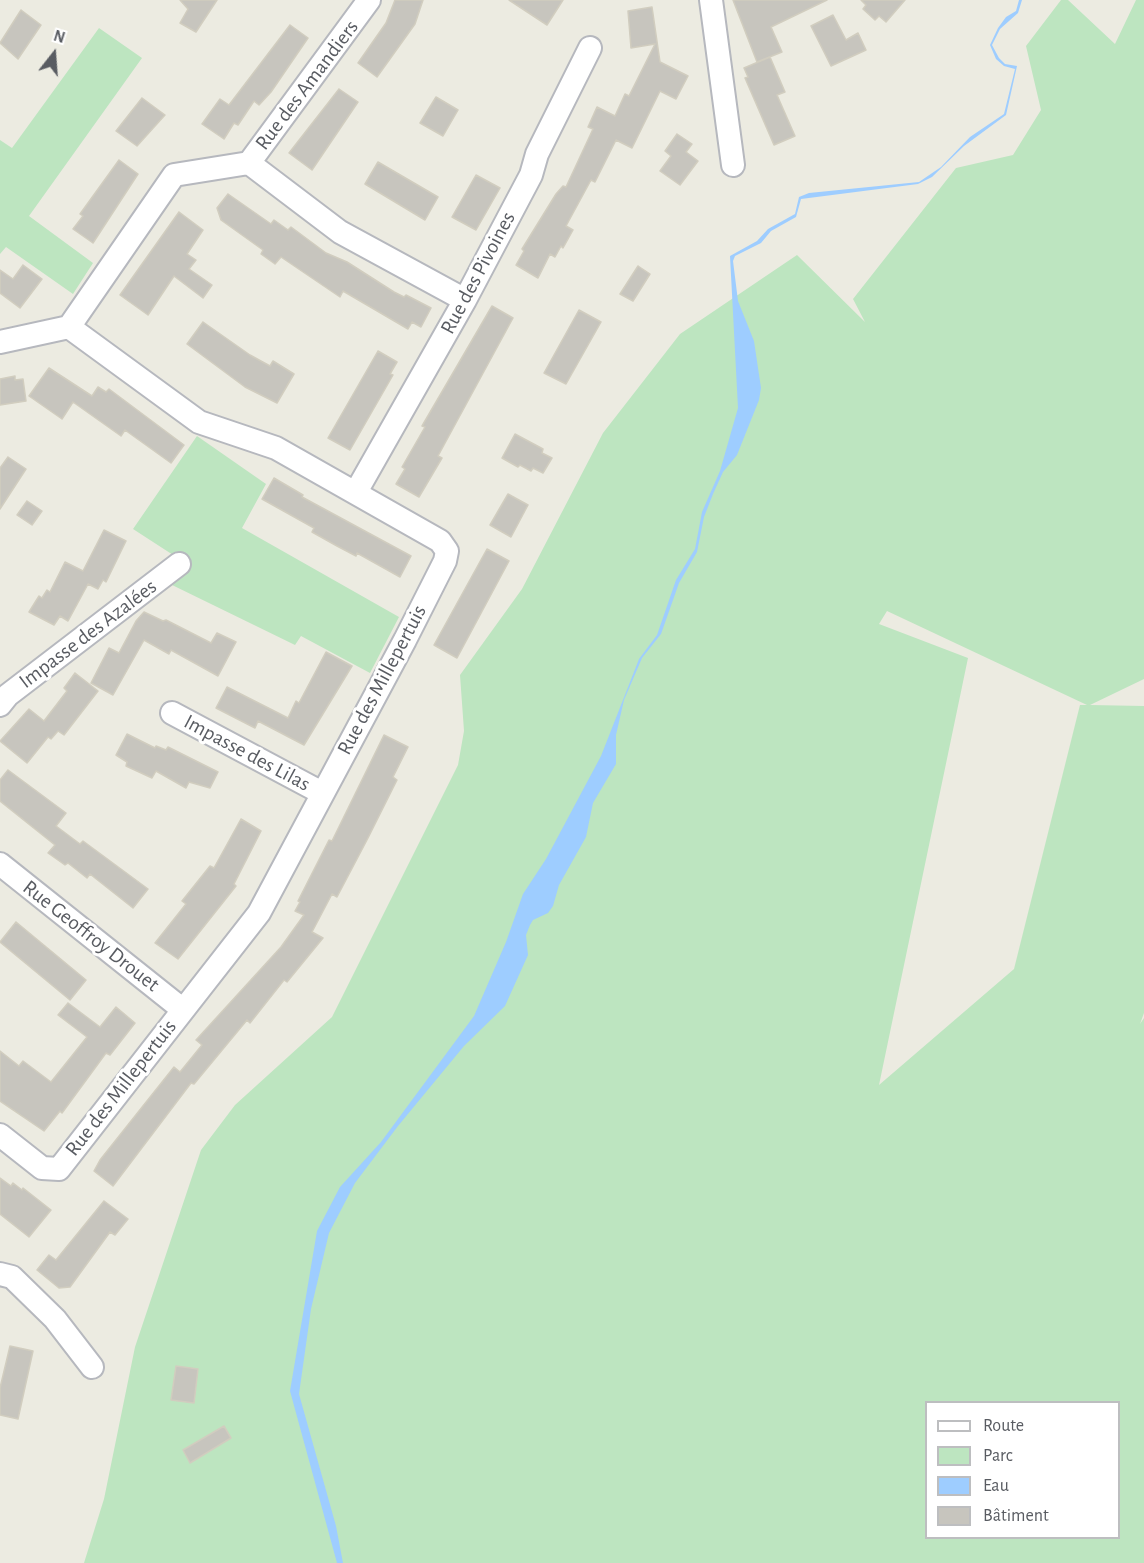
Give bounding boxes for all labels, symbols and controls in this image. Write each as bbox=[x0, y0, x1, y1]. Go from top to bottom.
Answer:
street label: Rue des Amandiers bbox=[250, 15, 364, 155]
north arrow bbox=[24, 24, 84, 84]
text: N bbox=[52, 28, 67, 46]
street label: Rue des Pivoines bbox=[435, 207, 521, 339]
street label: Impasse des Azalées bbox=[14, 574, 162, 694]
street label: Rue des Millepertuis bbox=[332, 601, 432, 759]
street label: Impasse des Lilas bbox=[179, 709, 315, 797]
street label: Rue Geoffroy Drouet bbox=[18, 875, 164, 997]
street label: Rue des Millepertuis bbox=[60, 1015, 182, 1161]
legend bbox=[925, 1401, 1120, 1539]
text: Route bbox=[983, 1417, 1024, 1435]
text: Parc bbox=[983, 1447, 1013, 1465]
text: Eau bbox=[983, 1477, 1009, 1495]
text: Bâtiment bbox=[983, 1507, 1049, 1525]

